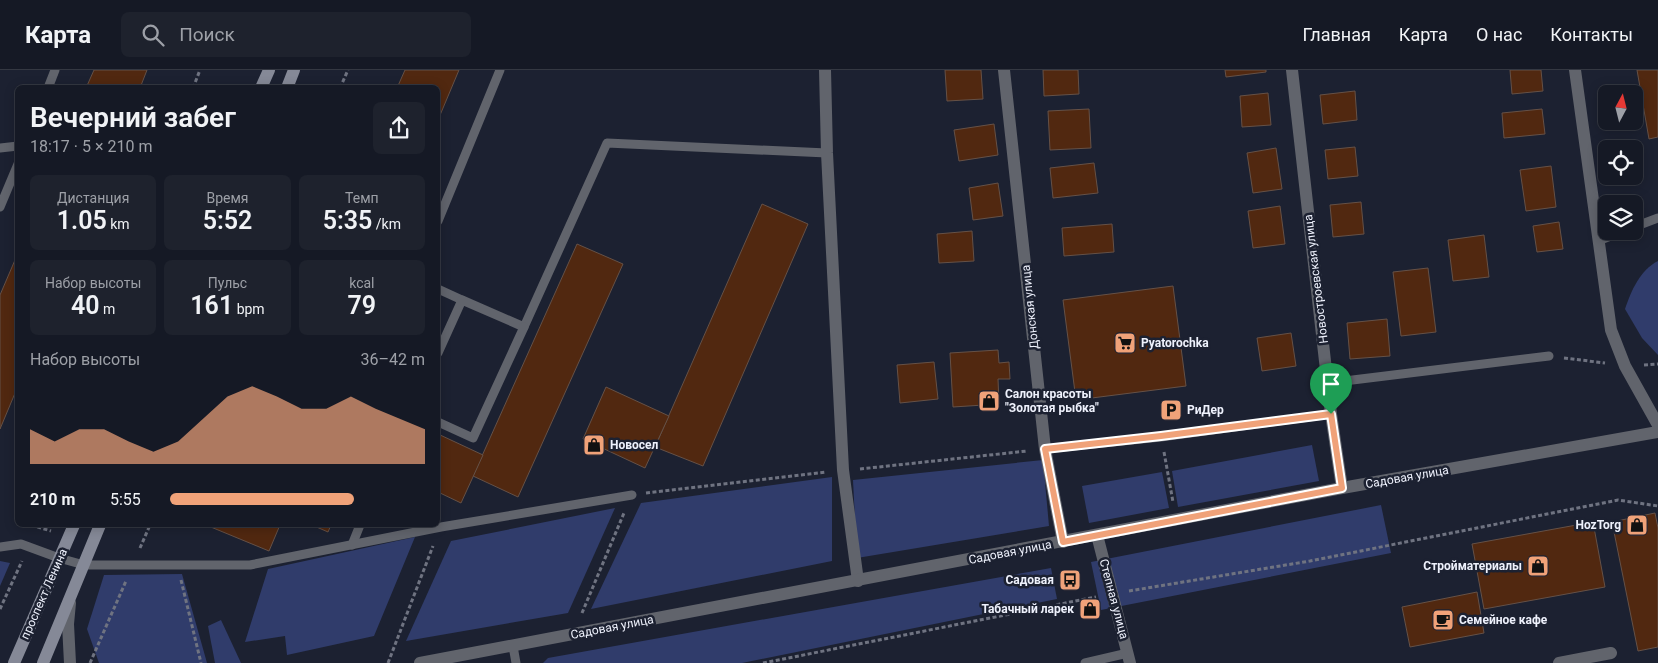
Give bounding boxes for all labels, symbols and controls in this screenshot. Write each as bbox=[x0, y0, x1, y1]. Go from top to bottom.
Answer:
search box bbox=[121, 12, 471, 57]
text: Карта bbox=[25, 21, 91, 49]
icon: search bbox=[139, 21, 167, 49]
text: Поиск bbox=[179, 23, 235, 46]
text: Главная bbox=[1302, 24, 1371, 45]
text: Карта bbox=[1399, 24, 1448, 45]
text: О нас bbox=[1476, 24, 1522, 45]
text: Контакты bbox=[1550, 24, 1633, 45]
north arrow bbox=[1598, 85, 1642, 130]
map controls bbox=[1598, 85, 1643, 240]
text: Вечерний забег bbox=[30, 101, 236, 134]
button: share bbox=[373, 102, 425, 154]
text: 18:17 · 5 × 210 m bbox=[30, 137, 152, 156]
button: locate bbox=[1598, 140, 1643, 185]
text: Дистанция bbox=[57, 190, 129, 206]
text: Время bbox=[206, 190, 249, 206]
text: Темп bbox=[345, 190, 379, 206]
button: layers bbox=[1598, 195, 1643, 240]
text: 1.05 bbox=[57, 206, 107, 235]
text: 5:52 bbox=[203, 206, 252, 235]
text: 5:35 bbox=[323, 206, 372, 235]
street label: Новостроевская улица bbox=[1301, 214, 1331, 344]
text: km bbox=[107, 216, 130, 232]
text: /km bbox=[372, 216, 401, 232]
street label: Донская улица bbox=[1019, 264, 1041, 350]
text: Набор высоты bbox=[45, 275, 141, 291]
text: Пульс bbox=[208, 275, 247, 291]
text: kcal bbox=[349, 275, 374, 291]
text: 40 bbox=[71, 291, 100, 320]
text: 161 bbox=[190, 291, 233, 320]
text: 79 bbox=[348, 291, 376, 320]
text: m bbox=[100, 301, 115, 317]
text: bpm bbox=[233, 301, 265, 317]
supermarket icon: Pyatorochka bbox=[1113, 331, 1137, 355]
place label: Pyatorochka bbox=[1141, 336, 1209, 350]
text: Набор высоты bbox=[30, 350, 140, 369]
text: 36–42 m bbox=[361, 350, 425, 369]
pin bbox=[1310, 363, 1352, 414]
icon: arrive bbox=[1317, 370, 1345, 398]
place label: Салон красоты "Золотая рыбка" bbox=[1005, 387, 1099, 415]
shop icon: Салон красоты "Золотая рыбка" bbox=[977, 389, 1001, 413]
parking icon: РиДер bbox=[1159, 398, 1183, 422]
place label: РиДер bbox=[1187, 403, 1224, 417]
shop icon: Новосел bbox=[582, 433, 606, 457]
place label: Новосел bbox=[610, 438, 659, 452]
street label: Садовая улица bbox=[1364, 463, 1450, 491]
text: 210 m bbox=[30, 490, 75, 509]
text: 5:55 bbox=[110, 490, 141, 509]
shop icon: HozTorg bbox=[1625, 513, 1649, 537]
place label: HozTorg bbox=[1575, 518, 1621, 532]
street label: Садовая улица bbox=[967, 537, 1053, 567]
street label: проспект Ленина bbox=[18, 547, 70, 641]
shop icon: Стройматериалы bbox=[1526, 554, 1550, 578]
street label: Степная улица bbox=[1097, 557, 1131, 641]
place label: Стройматериалы bbox=[1423, 559, 1522, 573]
bus stop icon: Садовая bbox=[1058, 568, 1082, 592]
place label: Садовая bbox=[1005, 573, 1054, 587]
shop icon: Табачный ларек bbox=[1078, 597, 1102, 621]
place label: Табачный ларек bbox=[981, 602, 1074, 616]
cafe icon: Семейное кафе bbox=[1431, 608, 1455, 632]
street label: Садовая улица bbox=[569, 612, 655, 642]
place label: Семейное кафе bbox=[1459, 613, 1548, 627]

